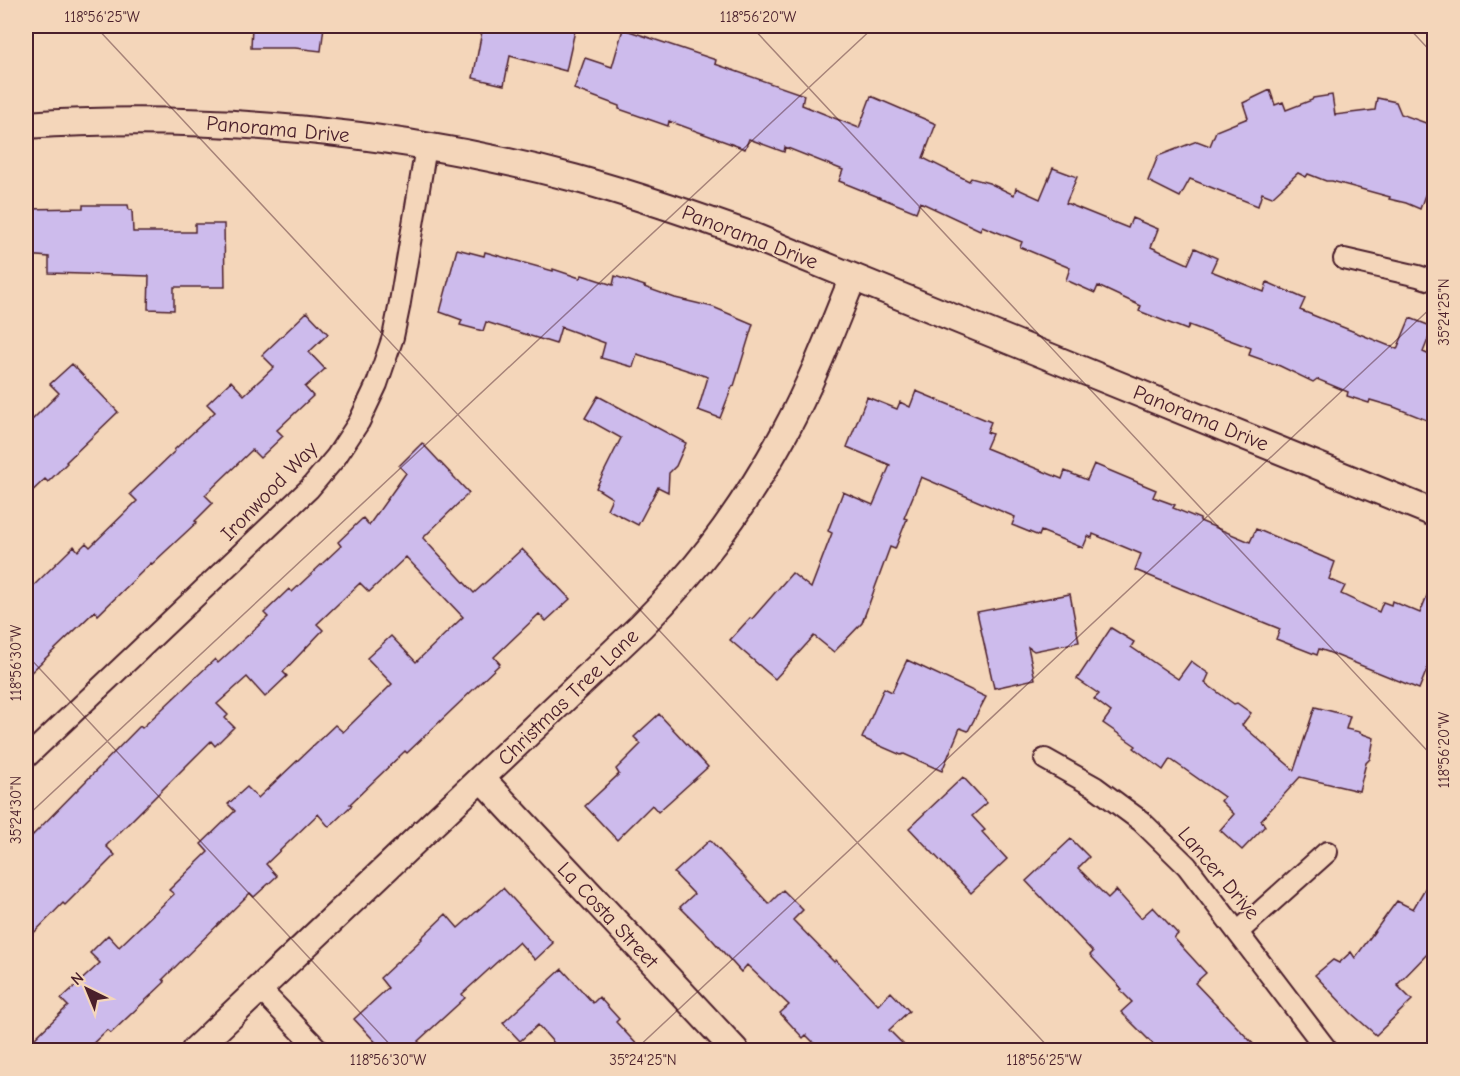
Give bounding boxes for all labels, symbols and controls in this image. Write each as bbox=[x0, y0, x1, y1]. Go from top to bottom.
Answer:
text: 118°56'25"W bbox=[64, 8, 140, 26]
text: 118°56'20"W bbox=[720, 8, 796, 26]
street label: Panorama Drive bbox=[205, 111, 351, 147]
street label: Panorama Drive bbox=[679, 200, 821, 274]
text: 35°24'25"N bbox=[1435, 278, 1453, 346]
street label: Panorama Drive bbox=[1130, 380, 1272, 456]
street label: Ironwood Way bbox=[216, 436, 323, 546]
street label: Christmas Tree Lane bbox=[493, 624, 643, 770]
text: 118°56'30"W bbox=[7, 625, 25, 701]
text: 118°56'20"W bbox=[1435, 712, 1453, 788]
text: 35°24'30"N bbox=[7, 776, 25, 844]
street label: Lancer Drive bbox=[1173, 822, 1265, 924]
street label: La Costa Street bbox=[553, 857, 664, 974]
north arrow bbox=[57, 959, 117, 1019]
text: N bbox=[67, 969, 87, 989]
text: 118°56'30"W bbox=[350, 1051, 426, 1069]
text: 35°24'25"N bbox=[609, 1051, 677, 1069]
text: 118°56'25"W bbox=[1006, 1051, 1082, 1069]

